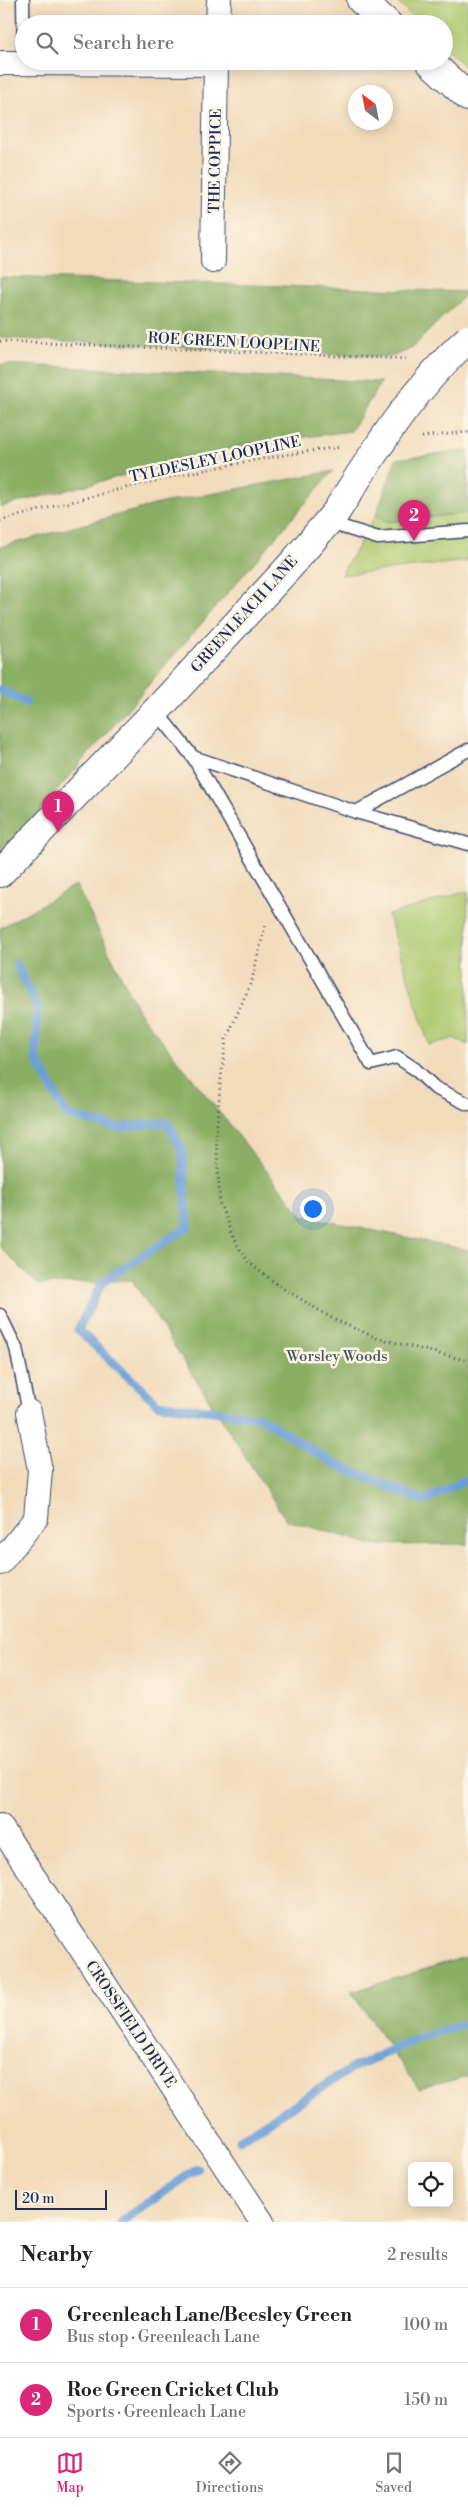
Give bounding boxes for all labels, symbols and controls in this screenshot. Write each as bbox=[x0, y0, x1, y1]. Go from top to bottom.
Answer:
search box bbox=[15, 15, 453, 70]
icon: search bbox=[33, 29, 61, 57]
text: Search here bbox=[73, 31, 174, 55]
north arrow bbox=[348, 85, 393, 130]
street label: THE COPPICE bbox=[205, 108, 226, 214]
street label: ROE GREEN LOOPLINE bbox=[147, 328, 321, 357]
street label: TYLDESLEY LOOPLINE bbox=[128, 432, 303, 487]
pin: 2 bbox=[398, 500, 430, 541]
street label: GREENLEACH LANE bbox=[187, 552, 302, 677]
pin: 1 bbox=[42, 791, 74, 832]
your location bbox=[300, 1196, 326, 1222]
park label: Worsley Woods bbox=[286, 1347, 387, 1366]
street label: CROSSFIELD DRIVE bbox=[81, 1957, 180, 2091]
map controls bbox=[408, 2162, 453, 2207]
button: locate bbox=[408, 2162, 453, 2207]
scale bar bbox=[15, 2187, 108, 2210]
text: 20 m bbox=[22, 2190, 54, 2208]
text: Nearby bbox=[20, 2242, 93, 2268]
text: 2 results bbox=[387, 2245, 448, 2265]
text: Greenleach Lane/Beesley Green bbox=[67, 2303, 352, 2327]
text: 1 bbox=[32, 2315, 40, 2335]
text: 100 m bbox=[403, 2315, 448, 2335]
text: Bus stop · Greenleach Lane bbox=[67, 2327, 260, 2347]
text: Roe Green Cricket Club bbox=[67, 2378, 279, 2402]
text: 2 bbox=[31, 2390, 41, 2410]
text: 150 m bbox=[404, 2390, 448, 2410]
text: Sports · Greenleach Lane bbox=[67, 2402, 246, 2422]
tab: Map bbox=[56, 2449, 84, 2497]
tab: Directions bbox=[196, 2449, 263, 2497]
tab: Saved bbox=[375, 2449, 412, 2497]

